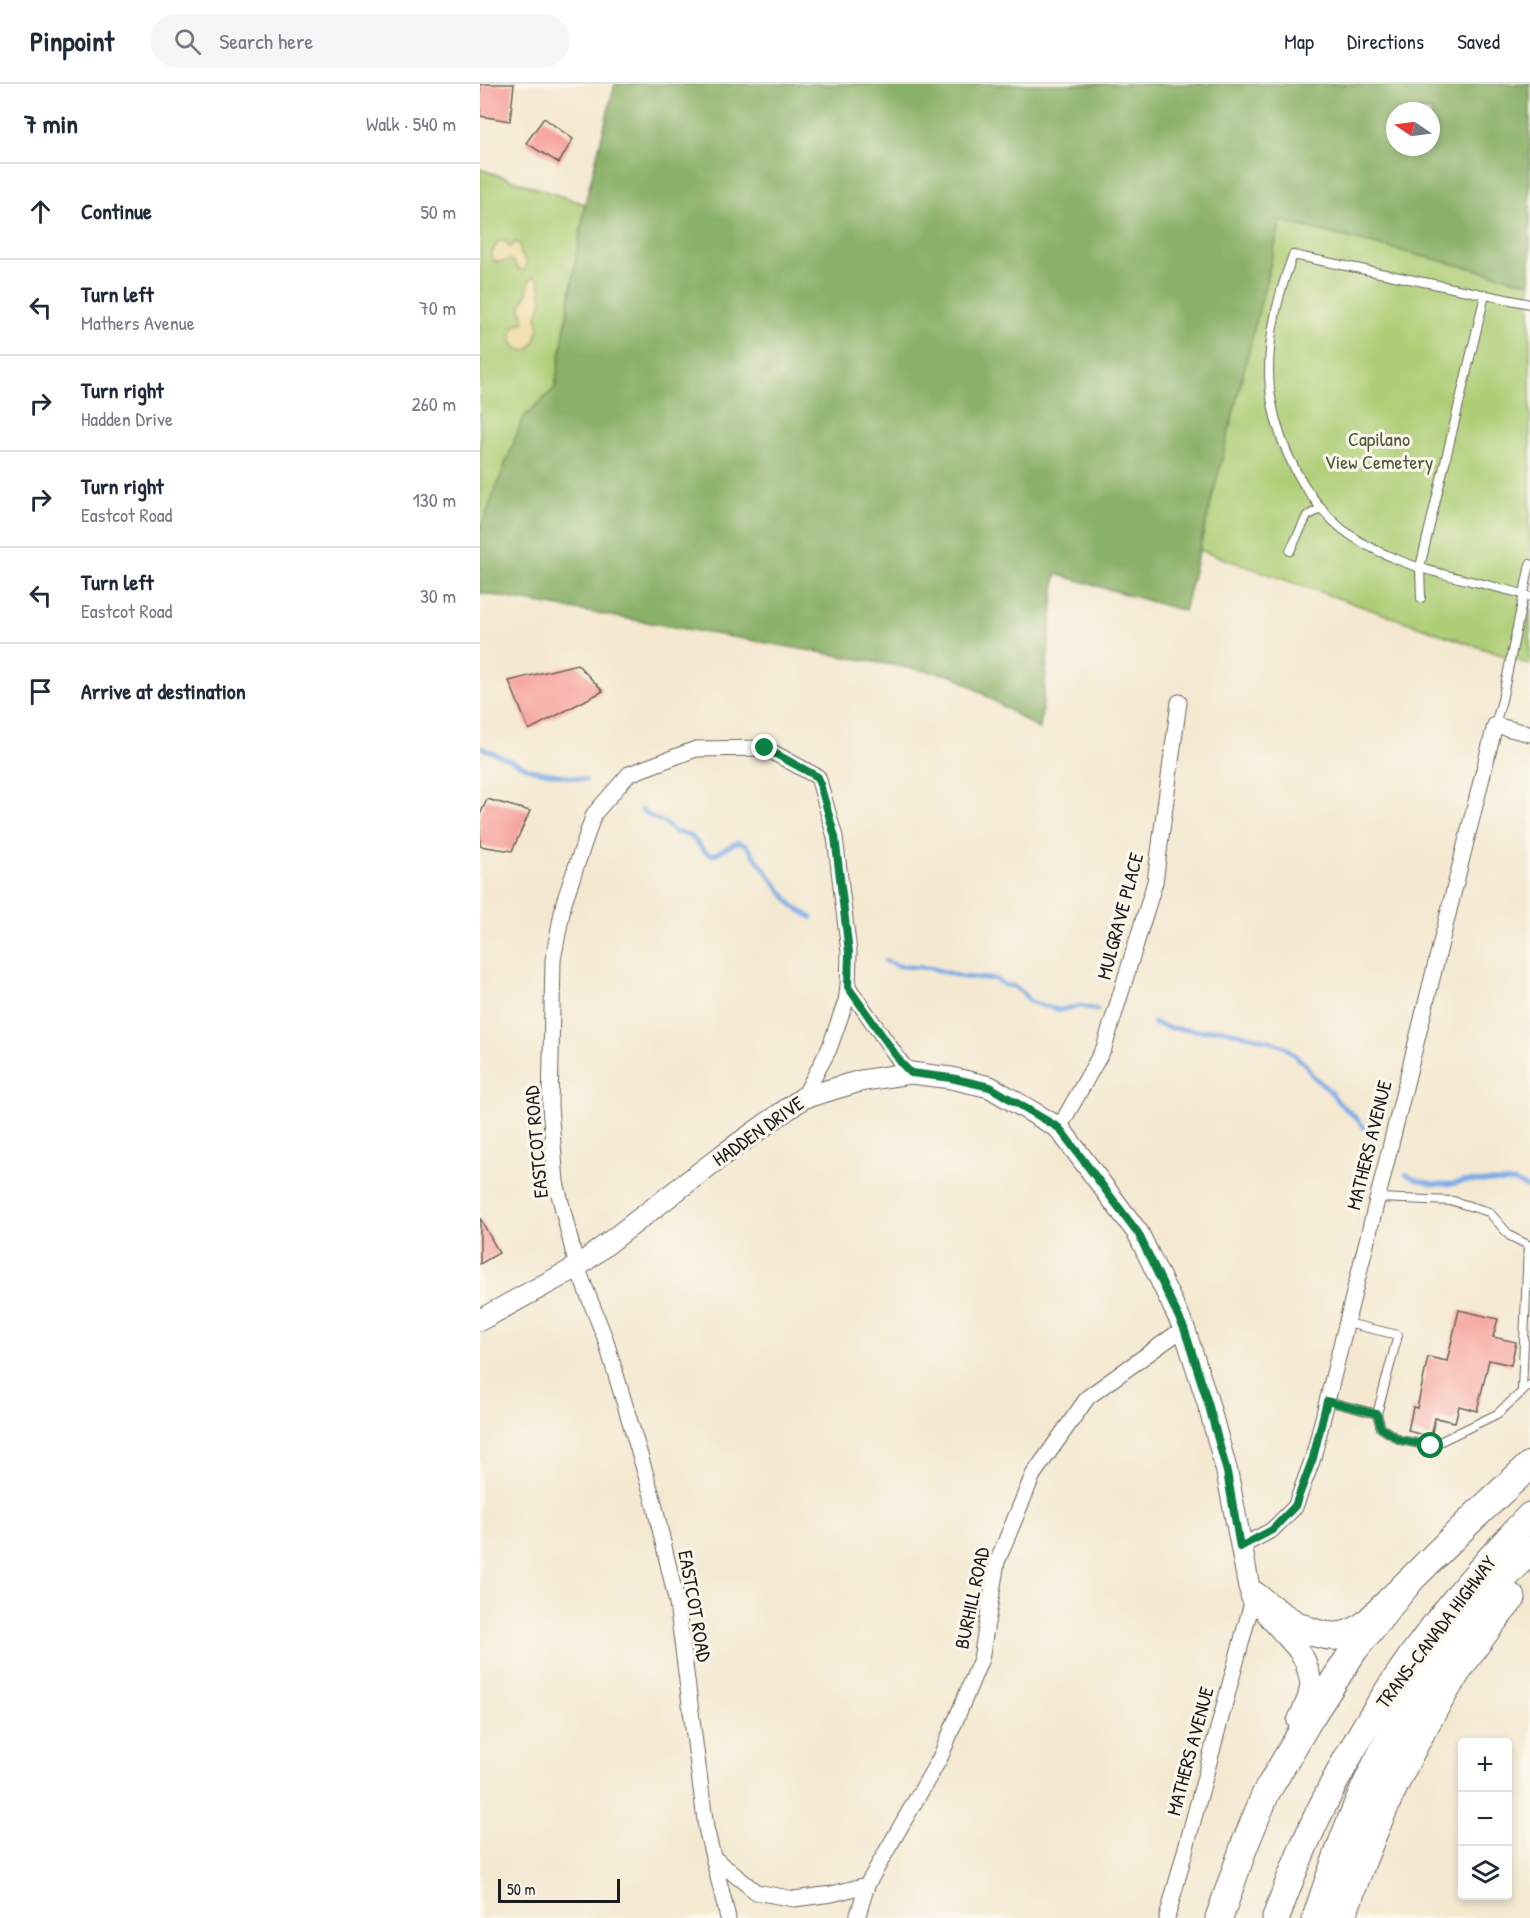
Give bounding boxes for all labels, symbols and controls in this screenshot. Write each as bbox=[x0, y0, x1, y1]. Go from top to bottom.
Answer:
search box bbox=[150, 14, 570, 68]
text: Pinpoint bbox=[30, 22, 114, 60]
icon: search bbox=[171, 25, 204, 58]
text: Search here bbox=[219, 26, 313, 56]
text: Map bbox=[1284, 27, 1314, 56]
text: Directions bbox=[1347, 27, 1424, 56]
text: Saved bbox=[1457, 27, 1500, 56]
north arrow bbox=[1386, 102, 1440, 156]
text: 7 min bbox=[24, 106, 78, 141]
text: Walk · 540 m bbox=[366, 110, 456, 137]
icon: ahead bbox=[24, 195, 57, 228]
text: Continue bbox=[81, 196, 152, 226]
text: 50 m bbox=[420, 198, 456, 225]
text: Turn left bbox=[81, 279, 154, 309]
icon: left bbox=[24, 291, 57, 324]
text: 70 m bbox=[419, 294, 456, 321]
text: Mathers Avenue bbox=[81, 309, 195, 336]
text: Turn right bbox=[81, 375, 164, 405]
icon: right bbox=[24, 387, 57, 420]
text: 260 m bbox=[412, 390, 456, 417]
text: Hadden Drive bbox=[81, 405, 173, 432]
park label: Capilano View Cemetery bbox=[1324, 425, 1434, 475]
text: Turn right bbox=[81, 471, 164, 501]
icon: right bbox=[24, 483, 57, 516]
text: 130 m bbox=[413, 486, 456, 513]
text: Eastcot Road bbox=[81, 501, 172, 528]
text: Turn left bbox=[81, 567, 154, 597]
icon: left bbox=[24, 579, 57, 612]
text: 30 m bbox=[420, 582, 456, 609]
text: Eastcot Road bbox=[81, 597, 172, 624]
icon: arrive bbox=[24, 675, 57, 708]
text: Arrive at destination bbox=[81, 676, 246, 706]
route end bbox=[751, 734, 777, 760]
street label: MULGRAVE PLACE bbox=[1090, 849, 1149, 982]
street label: MATHERS AVENUE bbox=[1339, 1077, 1398, 1212]
street label: EASTCOT ROAD bbox=[517, 1084, 554, 1199]
street label: HADDEN DRIVE bbox=[707, 1089, 809, 1172]
route start bbox=[1417, 1432, 1443, 1458]
street label: BURHILL ROAD bbox=[948, 1544, 996, 1651]
street label: EASTCOT ROAD bbox=[672, 1548, 719, 1664]
street label: TRANS-CANADA HIGHWAY bbox=[1369, 1550, 1502, 1714]
street label: MATHERS AVENUE bbox=[1159, 1683, 1220, 1818]
map controls bbox=[1458, 1738, 1512, 1900]
button: + bbox=[1458, 1738, 1512, 1792]
button: − bbox=[1458, 1792, 1512, 1846]
button: layers bbox=[1458, 1846, 1512, 1900]
scale bar bbox=[498, 1876, 620, 1904]
text: 50 m bbox=[507, 1878, 536, 1900]

